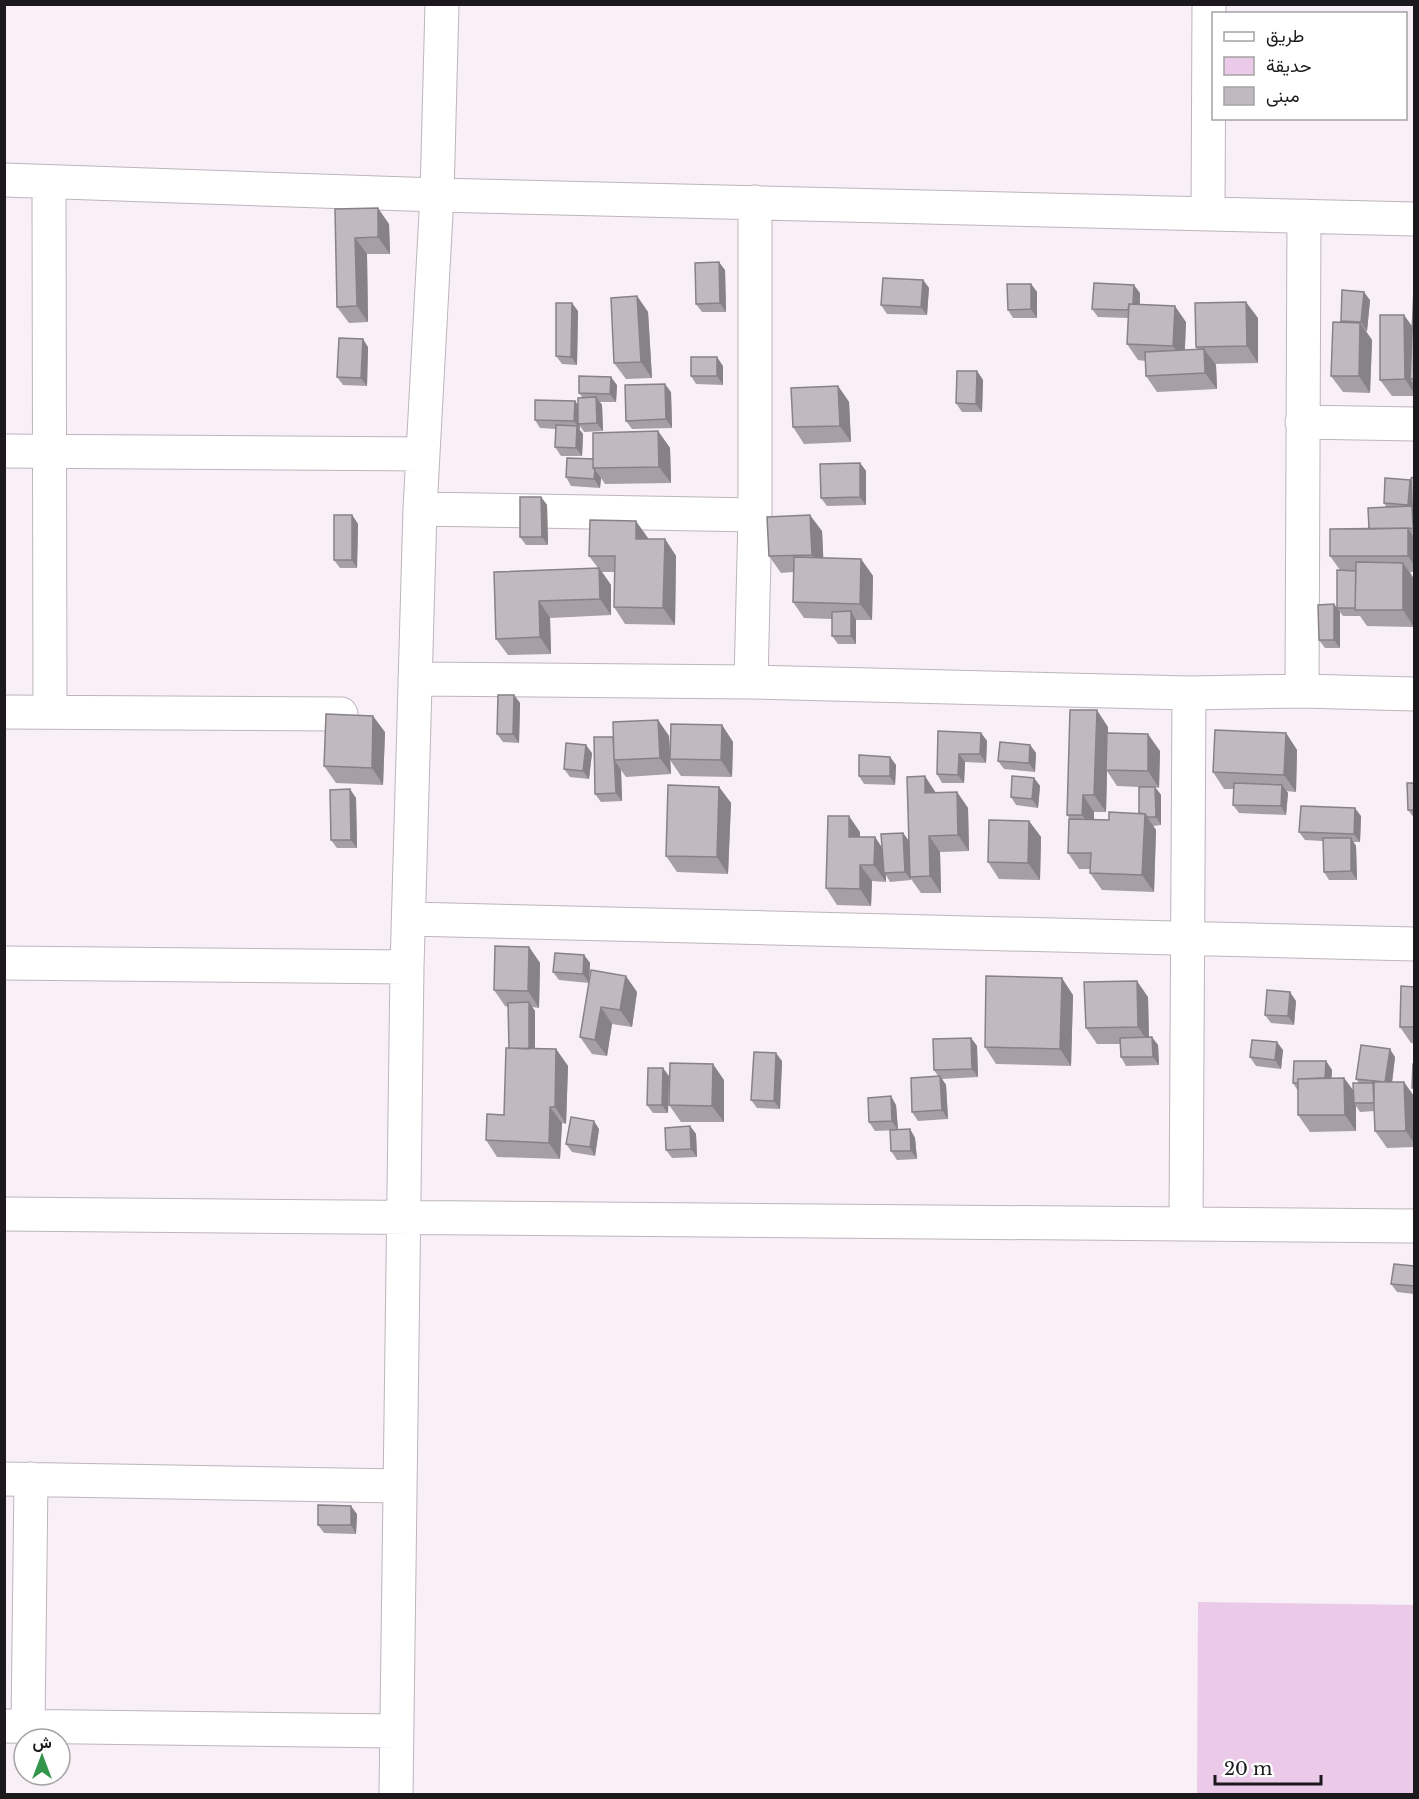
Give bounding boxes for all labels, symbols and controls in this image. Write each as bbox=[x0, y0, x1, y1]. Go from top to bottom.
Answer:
legend bbox=[1212, 12, 1407, 120]
text: طريق bbox=[1266, 25, 1304, 47]
text: حديقة bbox=[1266, 55, 1312, 77]
text: مبنى bbox=[1266, 85, 1300, 107]
north arrow bbox=[12, 1727, 72, 1787]
text: ش bbox=[32, 1732, 52, 1752]
scale bar bbox=[1215, 1748, 1322, 1786]
text: 20 m bbox=[1224, 1758, 1272, 1780]

